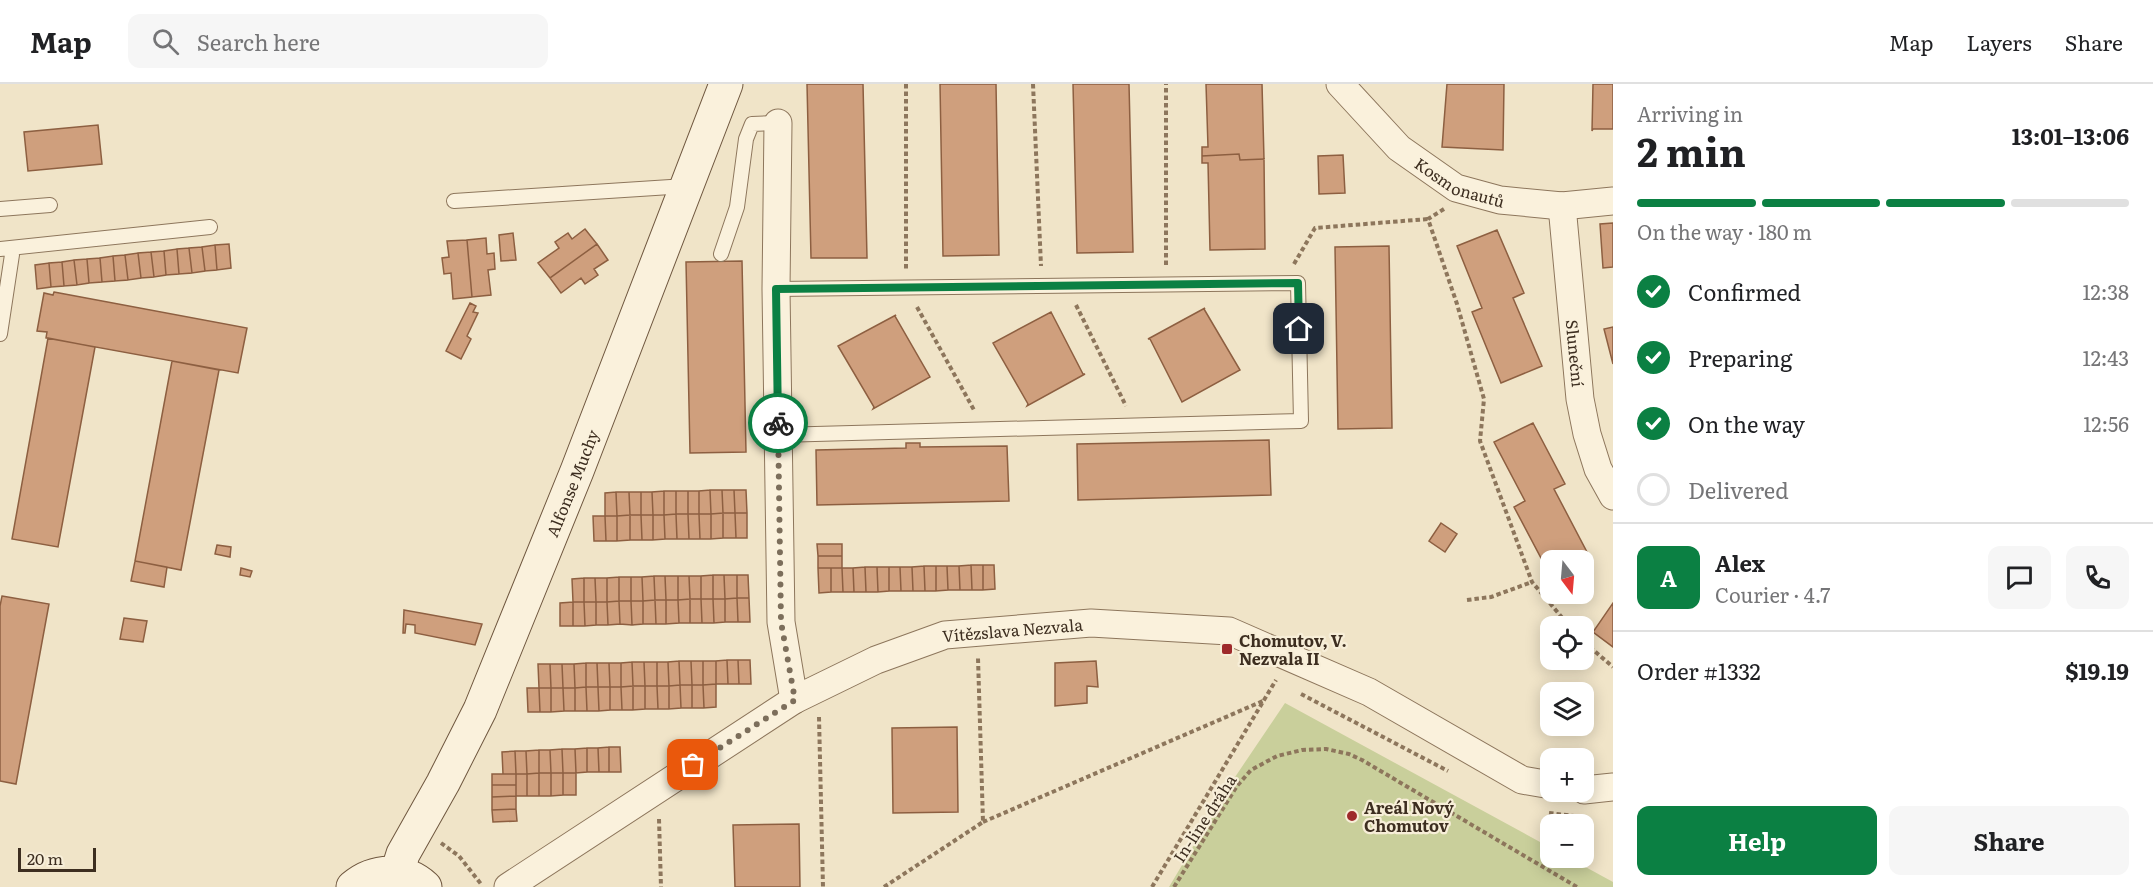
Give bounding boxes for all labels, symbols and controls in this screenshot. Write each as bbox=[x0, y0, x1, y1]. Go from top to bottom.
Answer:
search box bbox=[128, 14, 548, 68]
text: Map bbox=[30, 20, 92, 62]
icon: search bbox=[149, 25, 182, 58]
text: Search here bbox=[197, 25, 320, 58]
text: Map bbox=[1889, 26, 1934, 57]
text: Layers bbox=[1967, 26, 2032, 57]
text: Share bbox=[2065, 26, 2123, 57]
text: Arriving in bbox=[1637, 98, 1743, 128]
text: 13:01–13:06 bbox=[2012, 119, 2129, 152]
text: 2 min bbox=[1637, 121, 1746, 179]
street label: Kosmonautů bbox=[1410, 151, 1508, 213]
text: On the way · 180 m bbox=[1637, 216, 1812, 246]
icon: check bbox=[1637, 275, 1670, 308]
text: Confirmed bbox=[1688, 275, 1801, 308]
text: 12:38 bbox=[2082, 276, 2129, 306]
pin bbox=[1273, 303, 1324, 354]
icon: home bbox=[1282, 312, 1315, 345]
street label: Sluneční bbox=[1561, 319, 1591, 388]
icon: check bbox=[1637, 341, 1670, 374]
text: Preparing bbox=[1688, 341, 1792, 374]
text: 12:43 bbox=[2083, 342, 2129, 372]
courier bbox=[748, 393, 808, 453]
icon: bike bbox=[762, 407, 795, 440]
icon: check bbox=[1637, 407, 1670, 440]
text: On the way bbox=[1688, 407, 1805, 440]
text: 12:56 bbox=[2083, 408, 2129, 438]
street label: Alfonse Muchy bbox=[540, 425, 604, 540]
text: Delivered bbox=[1688, 473, 1789, 506]
text: Alex bbox=[1715, 546, 1765, 579]
button: chat bbox=[1988, 546, 2051, 609]
button: phone bbox=[2066, 546, 2129, 609]
north arrow bbox=[1540, 550, 1594, 604]
map controls bbox=[1540, 550, 1594, 868]
text: A bbox=[1660, 561, 1677, 594]
text: Courier · 4.7 bbox=[1715, 579, 1830, 609]
street label: Vítězslava Nezvala bbox=[941, 612, 1084, 647]
button: locate bbox=[1540, 616, 1594, 670]
place label: Chomutov, V. Nezvala II bbox=[1239, 628, 1347, 670]
marker: Chomutov, V. Nezvala II bbox=[1220, 642, 1234, 656]
text: Order #1332 bbox=[1637, 654, 1761, 687]
text: $19.19 bbox=[2065, 654, 2129, 687]
button: layers bbox=[1540, 682, 1594, 736]
pin bbox=[667, 739, 718, 790]
icon: bag bbox=[676, 748, 709, 781]
button: + bbox=[1540, 748, 1594, 802]
street label: In-line dráha bbox=[1167, 769, 1242, 867]
place label: Areál Nový Chomutov bbox=[1364, 795, 1454, 837]
button: Help bbox=[1637, 806, 1877, 875]
button: Share bbox=[1889, 806, 2129, 875]
marker: Areál Nový Chomutov bbox=[1345, 809, 1359, 823]
button: − bbox=[1540, 814, 1594, 868]
scale bar bbox=[18, 845, 96, 872]
text: 20 m bbox=[27, 846, 63, 870]

